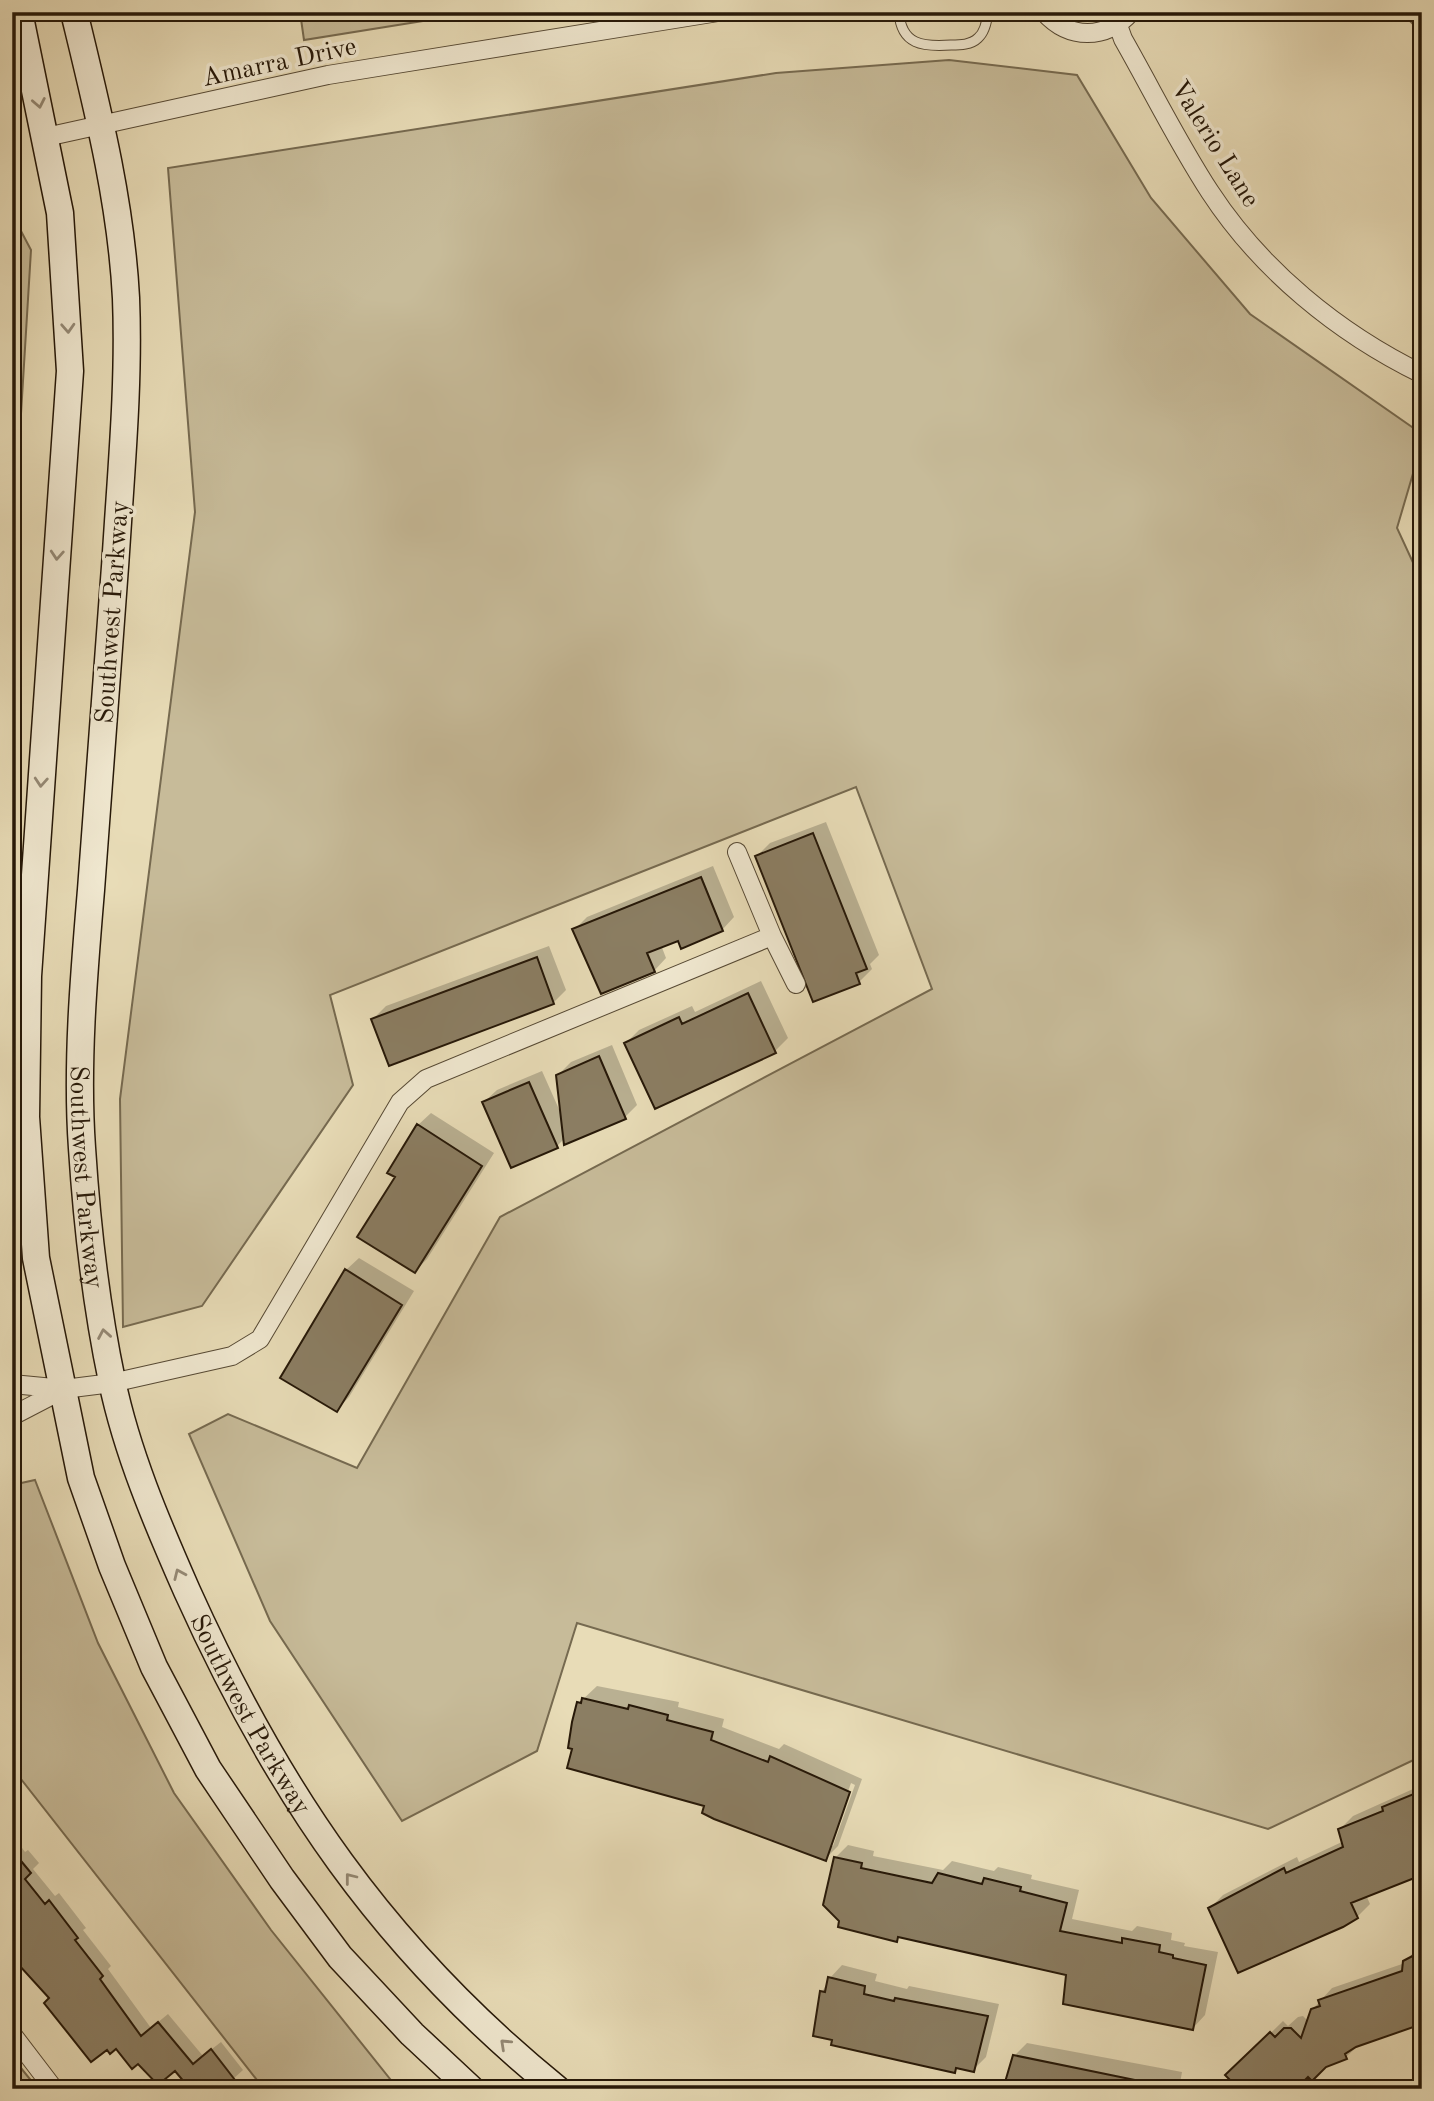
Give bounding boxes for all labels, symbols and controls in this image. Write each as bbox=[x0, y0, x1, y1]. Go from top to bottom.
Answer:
street label: Amarra Drive bbox=[200, 34, 359, 92]
street label: Valerio Lane bbox=[1165, 76, 1263, 212]
one-way arrow bbox=[30, 97, 45, 109]
one-way arrow bbox=[60, 323, 75, 334]
street label: Southwest Parkway bbox=[92, 499, 134, 725]
one-way arrow bbox=[50, 550, 65, 561]
one-way arrow bbox=[34, 777, 49, 788]
street label: Southwest Parkway bbox=[65, 1065, 107, 1291]
one-way arrow bbox=[97, 1328, 112, 1340]
one-way arrow bbox=[173, 1569, 187, 1581]
street label: Southwest Parkway bbox=[185, 1611, 315, 1820]
one-way arrow bbox=[346, 1874, 359, 1886]
one-way arrow bbox=[500, 2040, 513, 2053]

